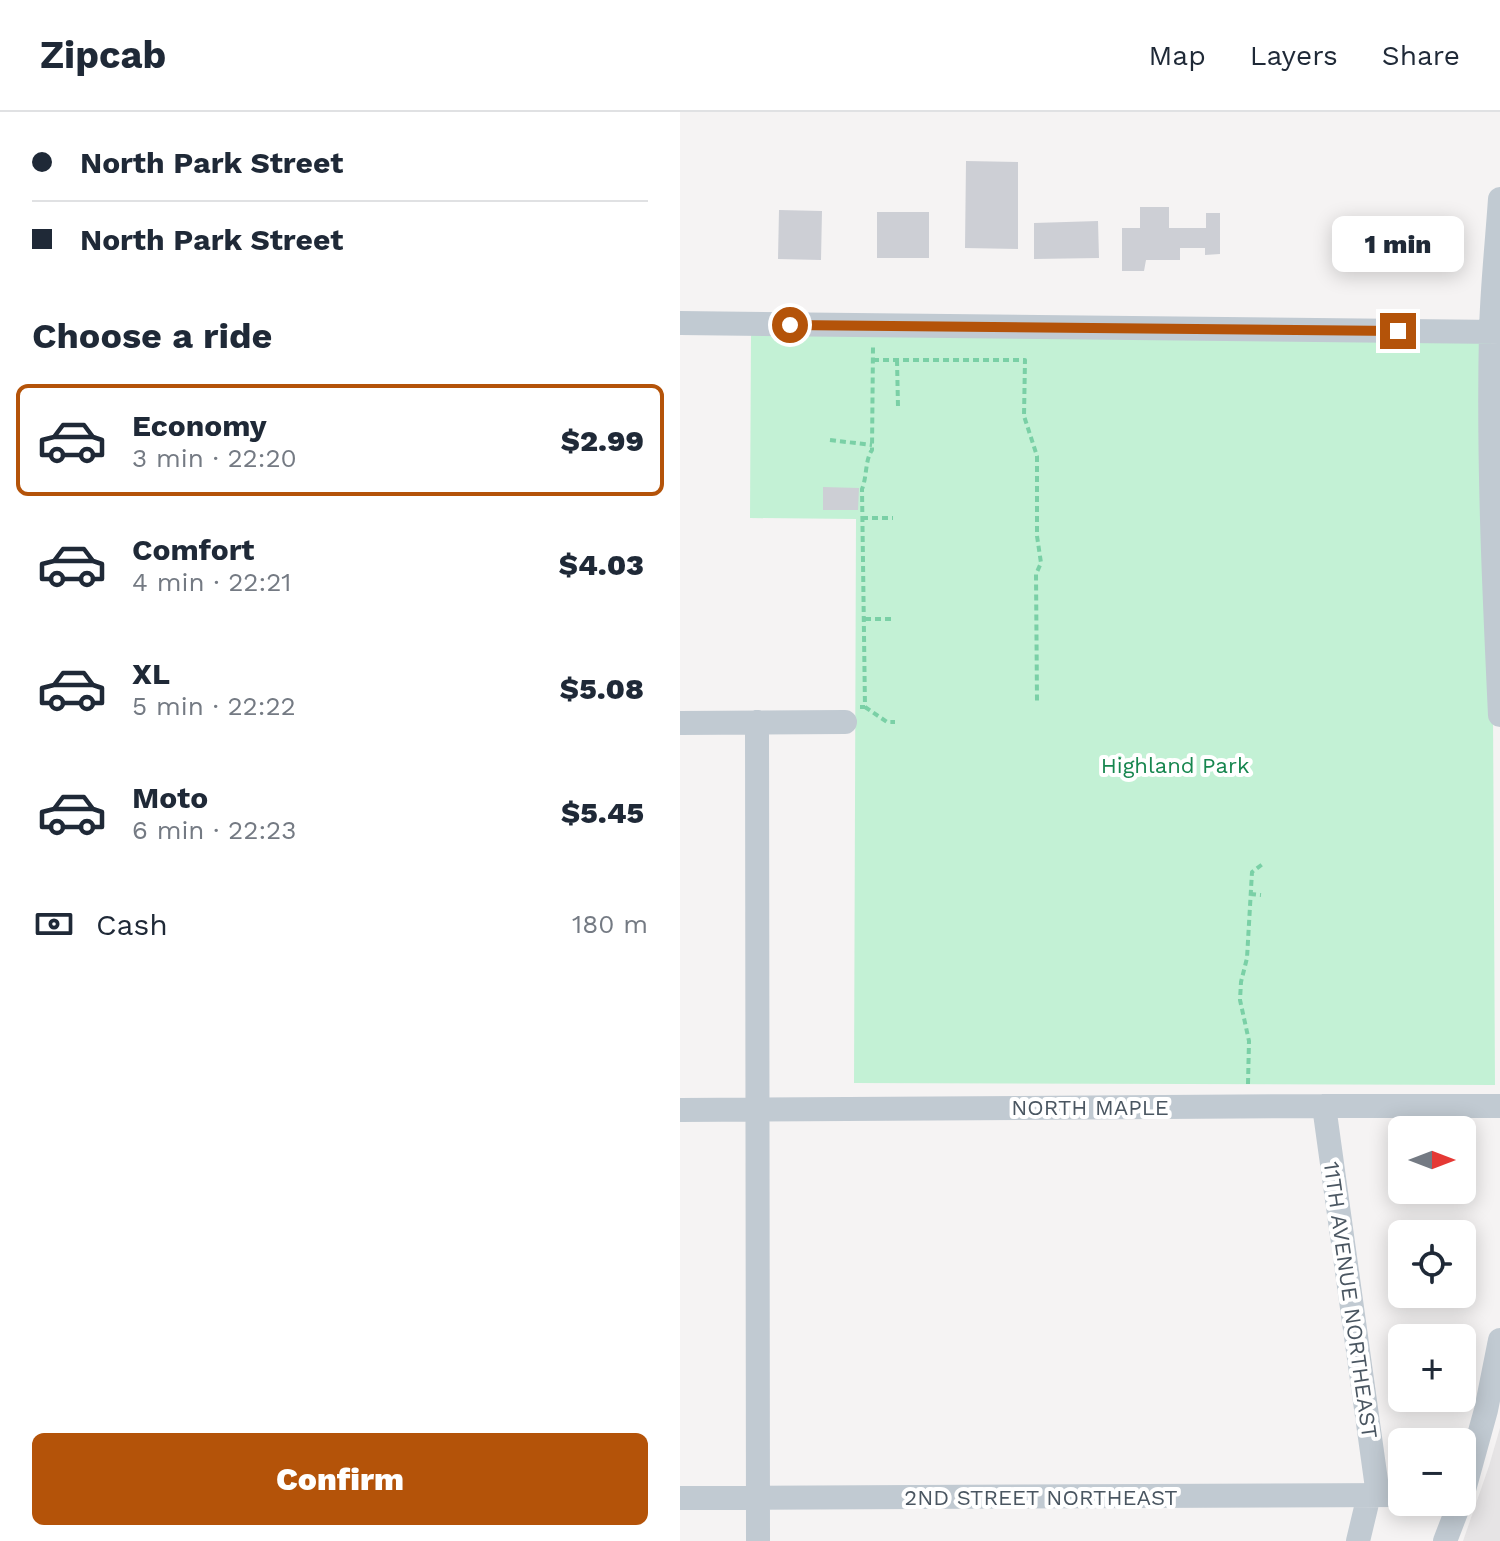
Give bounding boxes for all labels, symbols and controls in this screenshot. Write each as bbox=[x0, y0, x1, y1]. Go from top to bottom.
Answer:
text: Zipcab bbox=[40, 33, 166, 77]
text: Map bbox=[1149, 39, 1206, 72]
text: Layers bbox=[1250, 39, 1338, 72]
text: Share bbox=[1382, 39, 1460, 72]
text: North Park Street bbox=[80, 145, 343, 180]
callout: 1 min bbox=[1332, 215, 1464, 271]
text: North Park Street bbox=[80, 222, 343, 257]
text: 1 min bbox=[1365, 229, 1431, 259]
route start bbox=[772, 307, 808, 343]
route end bbox=[1380, 313, 1416, 349]
text: Choose a ride bbox=[32, 315, 272, 357]
icon: car bbox=[36, 404, 108, 476]
text: Economy bbox=[132, 408, 267, 443]
text: $2.99 bbox=[561, 423, 644, 458]
text: 3 min · 22:20 bbox=[132, 443, 297, 473]
icon: car bbox=[36, 528, 108, 600]
text: Comfort bbox=[132, 532, 254, 567]
text: $4.03 bbox=[559, 547, 644, 582]
text: 4 min · 22:21 bbox=[132, 567, 291, 597]
icon: car bbox=[36, 652, 108, 724]
text: XL bbox=[132, 656, 170, 691]
text: $5.08 bbox=[560, 671, 644, 706]
text: 5 min · 22:22 bbox=[132, 691, 296, 721]
park label: Highland Park bbox=[1101, 753, 1249, 778]
icon: car bbox=[36, 776, 108, 848]
text: Moto bbox=[132, 780, 208, 815]
text: $5.45 bbox=[561, 795, 644, 830]
text: 6 min · 22:23 bbox=[132, 815, 296, 845]
icon: cash bbox=[32, 902, 76, 946]
text: Cash bbox=[96, 907, 168, 942]
text: 180 m bbox=[572, 909, 648, 939]
street label: NORTH MAPLE bbox=[1011, 1095, 1169, 1120]
north arrow bbox=[1388, 1116, 1476, 1204]
map controls bbox=[1388, 1116, 1476, 1516]
street label: 11TH AVENUE NORTHEAST bbox=[1319, 1160, 1382, 1440]
button: locate bbox=[1388, 1220, 1476, 1308]
button: + bbox=[1388, 1324, 1476, 1412]
button: − bbox=[1388, 1428, 1476, 1516]
button: Confirm bbox=[32, 1433, 648, 1525]
street label: 2ND STREET NORTHEAST bbox=[904, 1485, 1178, 1510]

